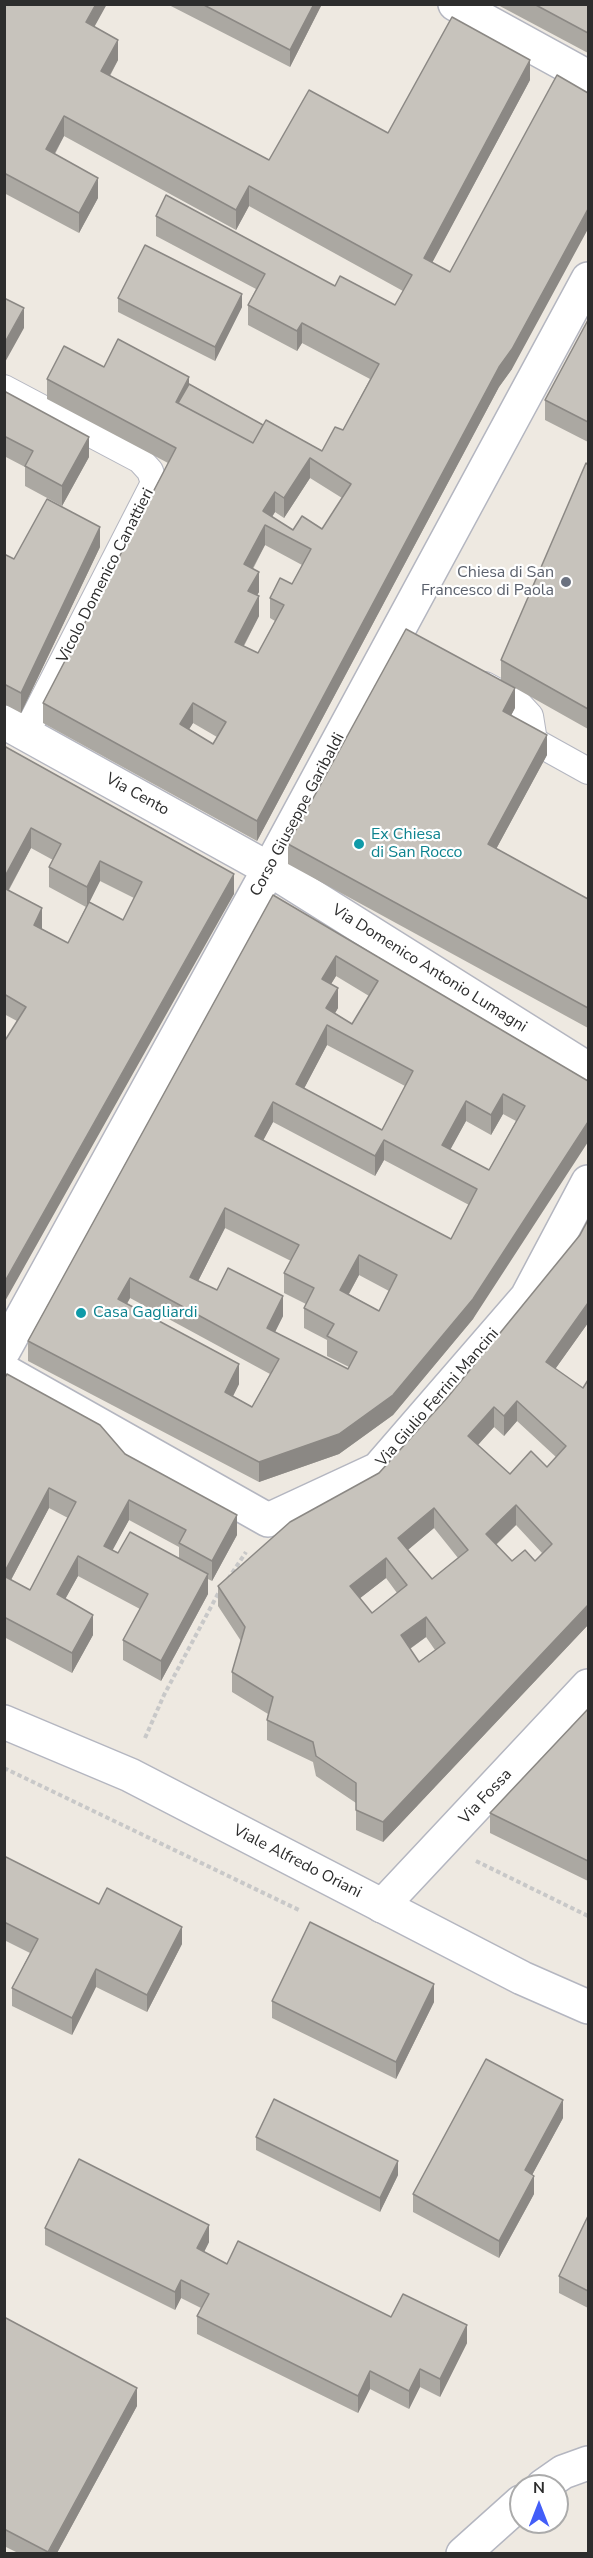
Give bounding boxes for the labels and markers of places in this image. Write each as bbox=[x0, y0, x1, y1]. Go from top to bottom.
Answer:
place label: Chiesa di San Francesco di Paola bbox=[421, 563, 554, 601]
marker: Chiesa di San Francesco di Paola bbox=[559, 575, 573, 589]
place label: Ex Chiesa di San Rocco bbox=[371, 825, 462, 863]
marker: Ex Chiesa di San Rocco bbox=[352, 837, 366, 851]
place label: Casa Gagliardi bbox=[93, 1303, 197, 1323]
marker: Casa Gagliardi bbox=[74, 1306, 88, 1320]

